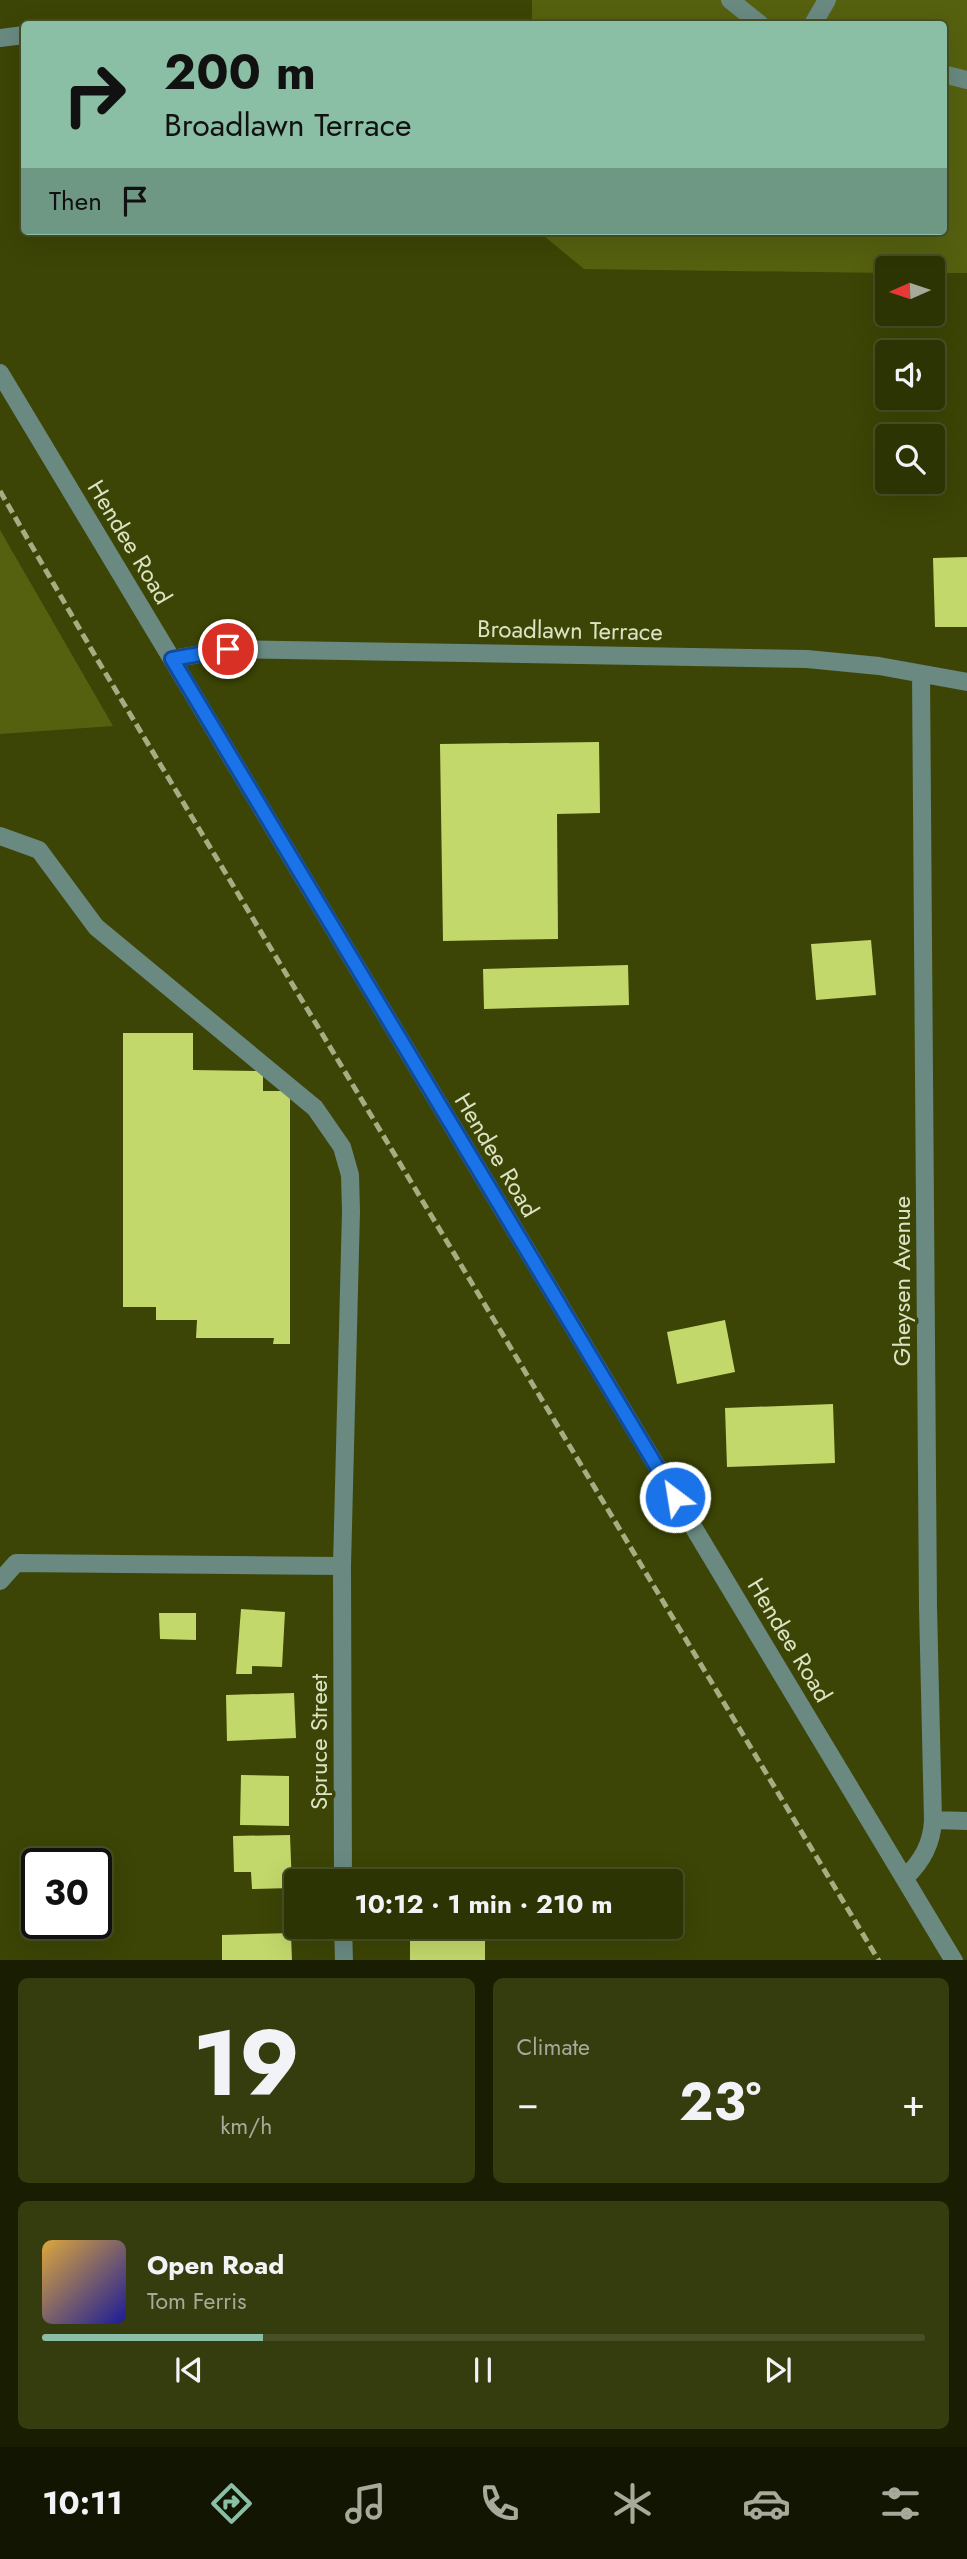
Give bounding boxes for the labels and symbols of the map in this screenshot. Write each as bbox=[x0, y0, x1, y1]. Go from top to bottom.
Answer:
north arrow bbox=[875, 256, 945, 326]
street label: Hendee Road bbox=[79, 473, 181, 611]
street label: Broadlawn Terrace bbox=[477, 611, 663, 649]
pin bbox=[198, 619, 258, 679]
street label: Hendee Road bbox=[446, 1086, 548, 1224]
street label: Gheysen Avenue bbox=[884, 1196, 919, 1366]
position arrow bbox=[638, 1460, 712, 1534]
street label: Hendee Road bbox=[739, 1571, 841, 1709]
street label: Spruce Street bbox=[301, 1674, 336, 1810]
speed limit sign: 30 bbox=[21, 1848, 112, 1939]

